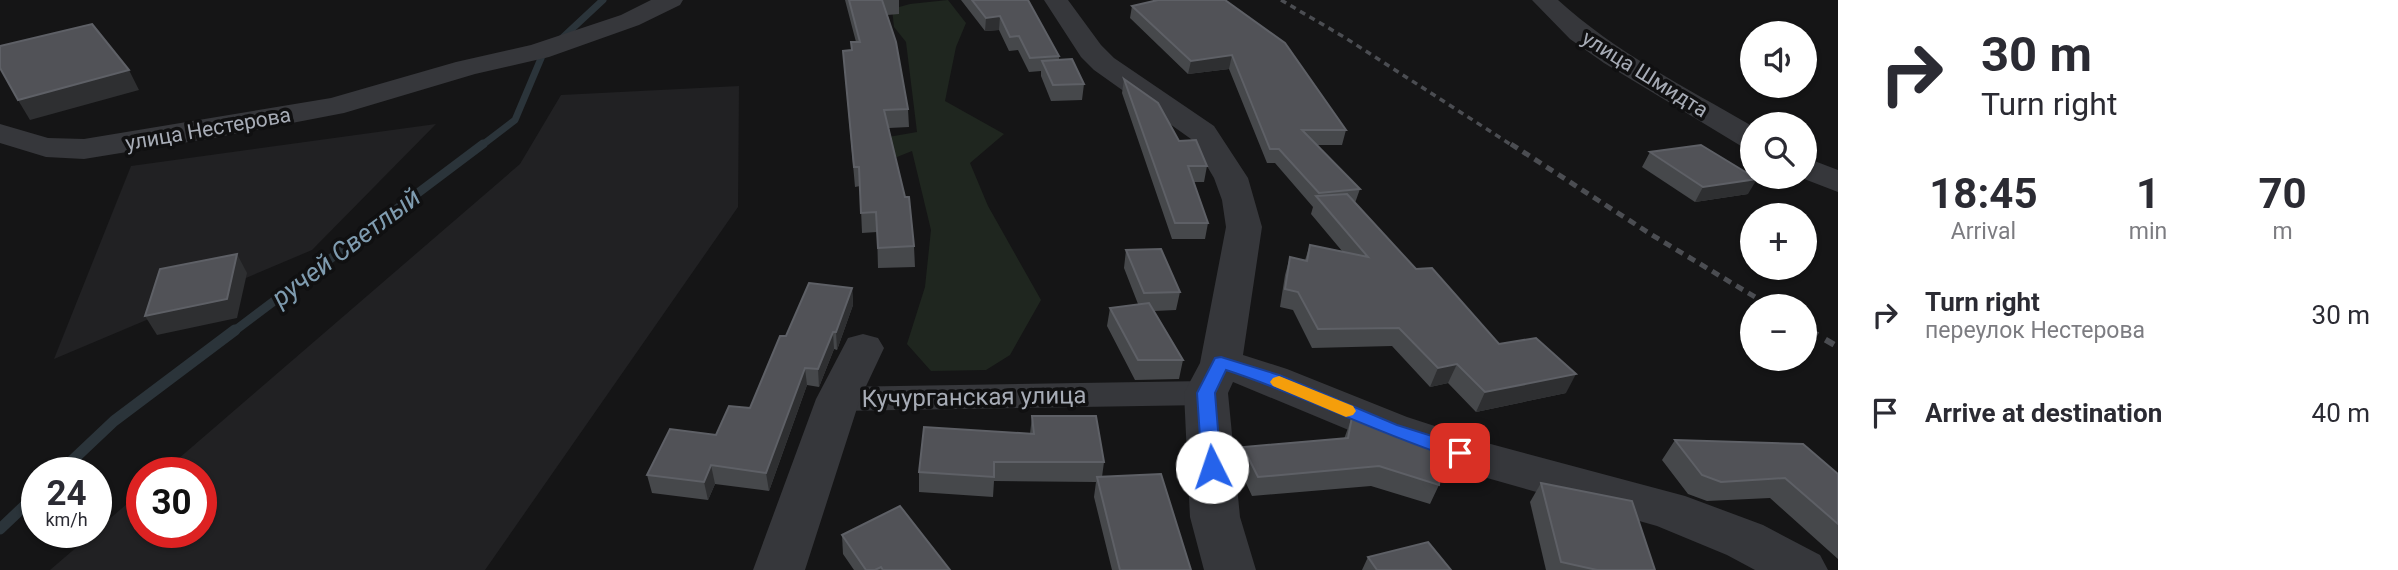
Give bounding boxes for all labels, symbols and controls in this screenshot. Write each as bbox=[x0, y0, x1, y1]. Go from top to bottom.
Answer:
map controls bbox=[1740, 21, 1817, 371]
button: sound bbox=[1740, 21, 1817, 98]
street label: улица Шмидта bbox=[1578, 26, 1712, 122]
text: 30 m bbox=[1981, 26, 2092, 83]
icon: right bbox=[1866, 28, 1957, 119]
text: Turn right bbox=[1981, 85, 2117, 123]
street label: улица Нестерова bbox=[123, 103, 293, 155]
button: search bbox=[1740, 112, 1817, 189]
text: 18:45 bbox=[1929, 169, 2038, 218]
text: 1 bbox=[2136, 169, 2160, 218]
text: 70 bbox=[2259, 169, 2307, 218]
water label: ручей Светлый bbox=[265, 181, 426, 313]
button: + bbox=[1740, 203, 1817, 280]
text: Arrival bbox=[1951, 218, 2016, 245]
text: min bbox=[2129, 218, 2167, 245]
text: m bbox=[2273, 218, 2293, 245]
text: Turn right bbox=[1925, 287, 2040, 317]
button: − bbox=[1740, 294, 1817, 371]
icon: right bbox=[1866, 296, 1904, 334]
text: 30 m bbox=[2312, 300, 2370, 330]
text: переулок Нестерова bbox=[1925, 317, 2145, 344]
street label: Кучурганская улица bbox=[861, 381, 1087, 413]
icon: arrive bbox=[1866, 394, 1904, 432]
text: Arrive at destination bbox=[1925, 398, 2162, 428]
text: 40 m bbox=[2312, 398, 2370, 428]
pin bbox=[1430, 423, 1490, 483]
position arrow bbox=[1175, 430, 1249, 504]
icon: arrive bbox=[1441, 434, 1479, 472]
speed limit sign: 30 bbox=[126, 457, 217, 548]
text: 24 bbox=[46, 473, 87, 514]
text: km/h bbox=[45, 509, 88, 530]

